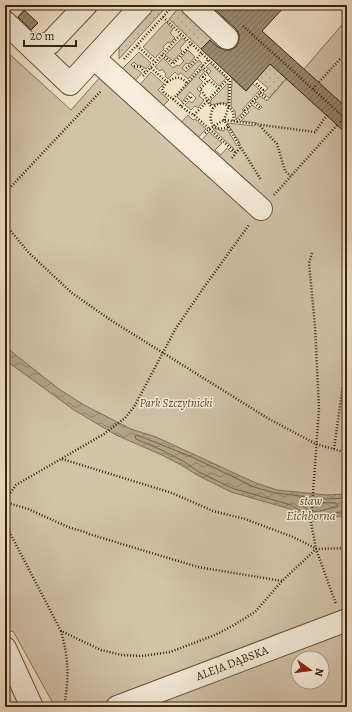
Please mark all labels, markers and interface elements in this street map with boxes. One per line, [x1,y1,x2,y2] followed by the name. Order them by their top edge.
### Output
[24,22,76,48] scale bar
[30,28,54,44] text: 20 m
[139,395,213,411] park label: Park Szczytnicki
[286,492,336,524] water label: staw Eichborna
[193,642,271,685] street label: ALEJA DĄBSKA
[290,650,330,690] north arrow
[311,667,327,678] text: N

